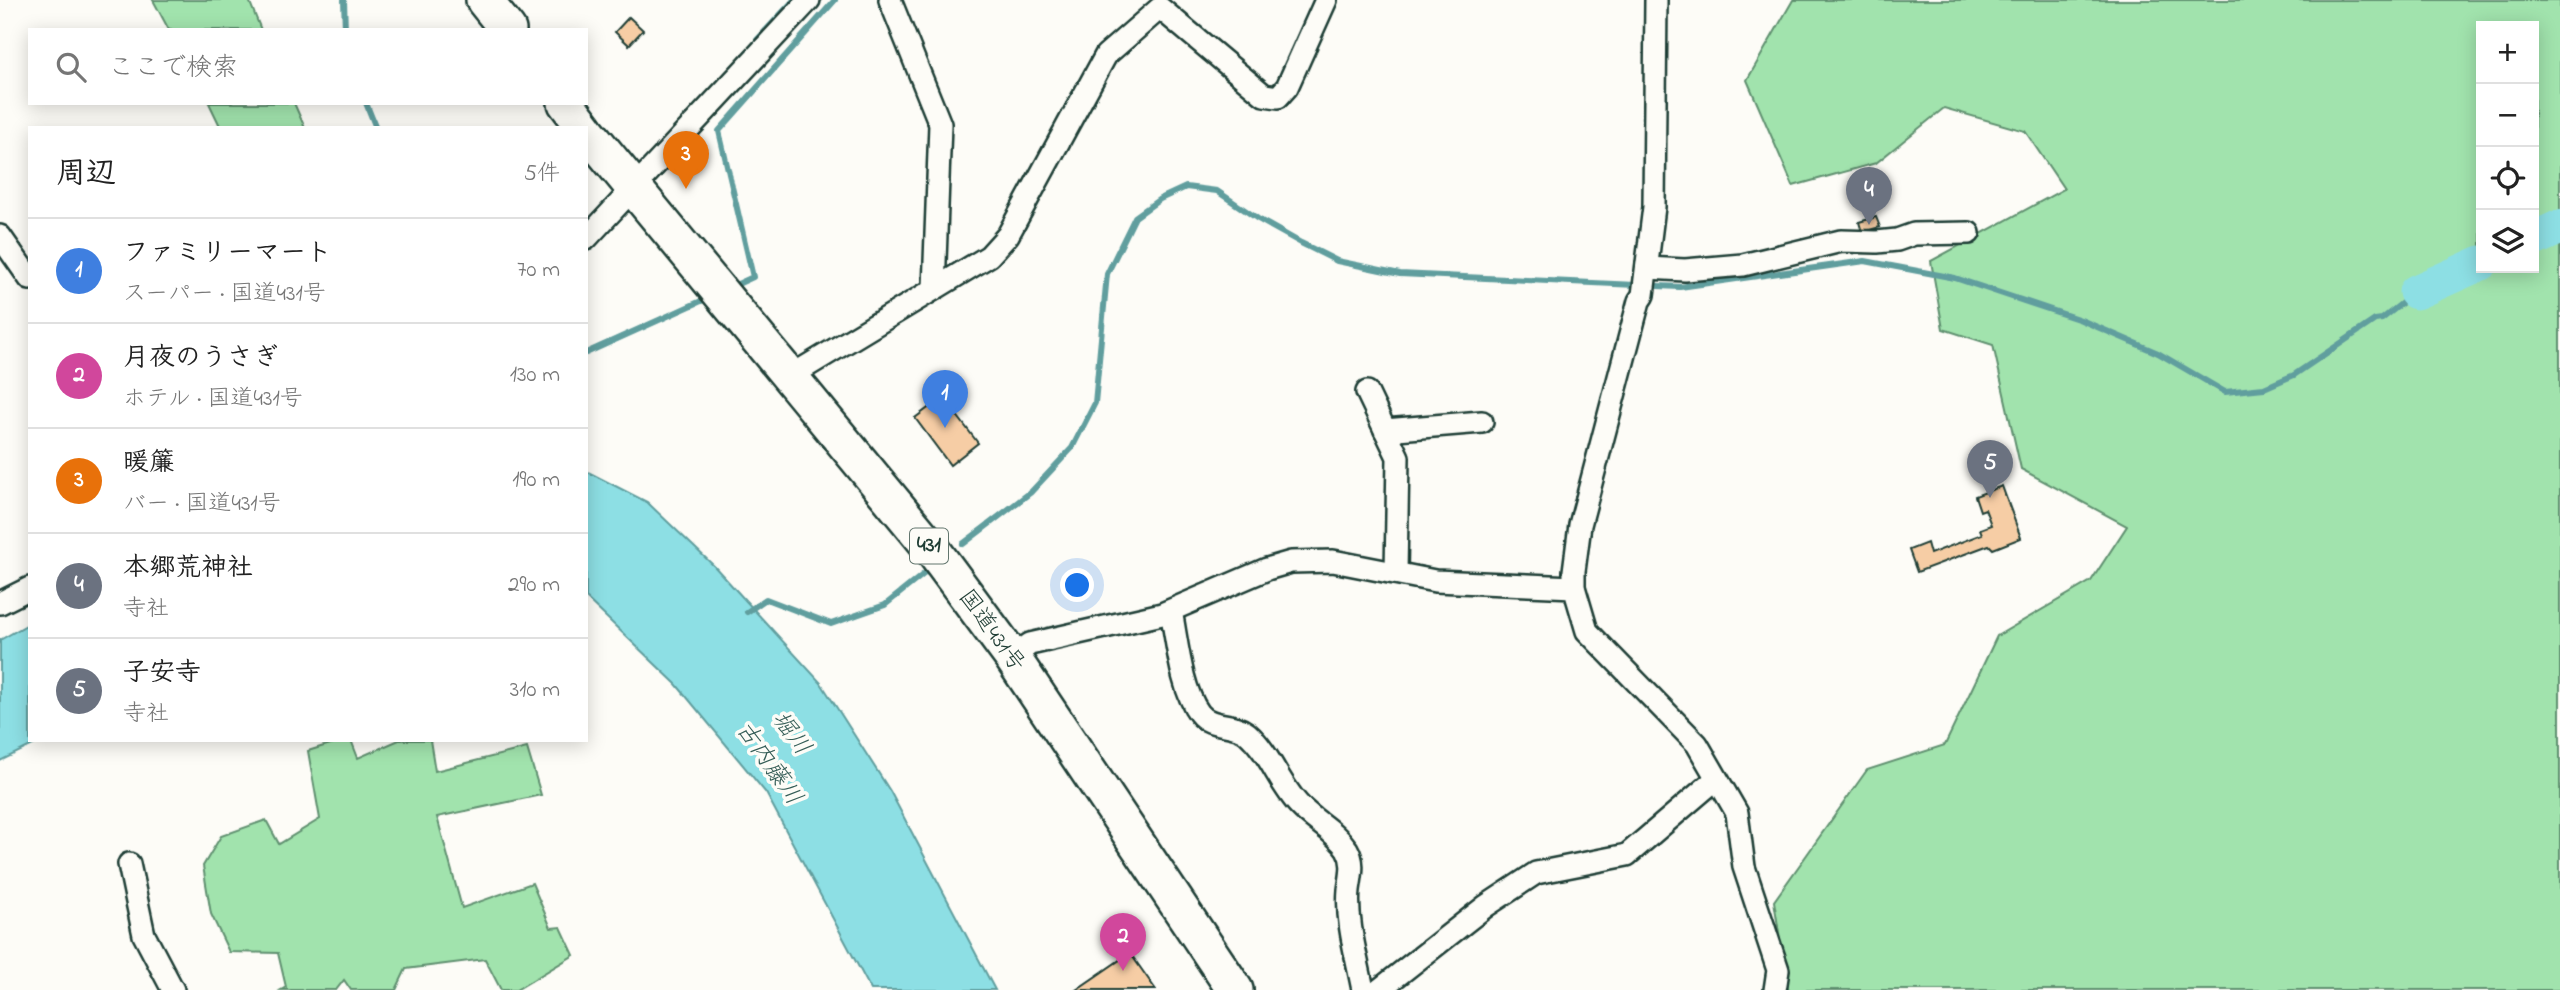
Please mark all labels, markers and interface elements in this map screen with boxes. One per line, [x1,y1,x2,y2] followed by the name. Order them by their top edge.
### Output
[2476,21,2539,273] map controls
[2476,21,2539,84] button: +
[28,28,588,105] search box
[52,48,90,86] icon: search
[108,50,238,88] text: ここで検索
[2476,84,2539,147] button: −
[663,131,709,189] pin: 3
[2476,147,2539,210] button: locate
[56,153,116,197] text: 周辺
[524,158,560,191] text: 5件
[1846,167,1892,225] pin: 4
[2476,210,2539,273] button: layers
[123,235,332,273] text: ファミリーマート
[75,254,83,287] text: 1
[517,254,560,287] text: 70 m
[123,278,326,311] text: スーパー · 国道431号
[123,340,279,378] text: 月夜のうさぎ
[73,359,85,392] text: 2
[510,359,560,392] text: 130 m
[922,370,968,428] pin: 1
[123,383,303,416] text: ホテル · 国道431号
[1967,440,2013,498] pin: 5
[123,445,175,483] text: 暖簾
[74,464,84,497] text: 3
[512,464,560,497] text: 190 m
[123,488,281,521] text: バー · 国道431号
[910,528,948,564] road number: 431
[123,550,253,588] text: 本郷荒神社
[1060,568,1094,602] your location
[74,569,84,602] text: 4
[508,569,560,602] text: 290 m
[950,583,1032,679] street label: 国道431号
[123,593,169,626] text: 寺社
[123,655,201,693] text: 子安寺
[72,674,86,707] text: 5
[510,674,560,707] text: 310 m
[123,698,169,731] text: 寺社
[762,704,818,764] water label: 堀川
[726,715,810,813] water label: 古内藤川
[1100,913,1146,971] pin: 2

